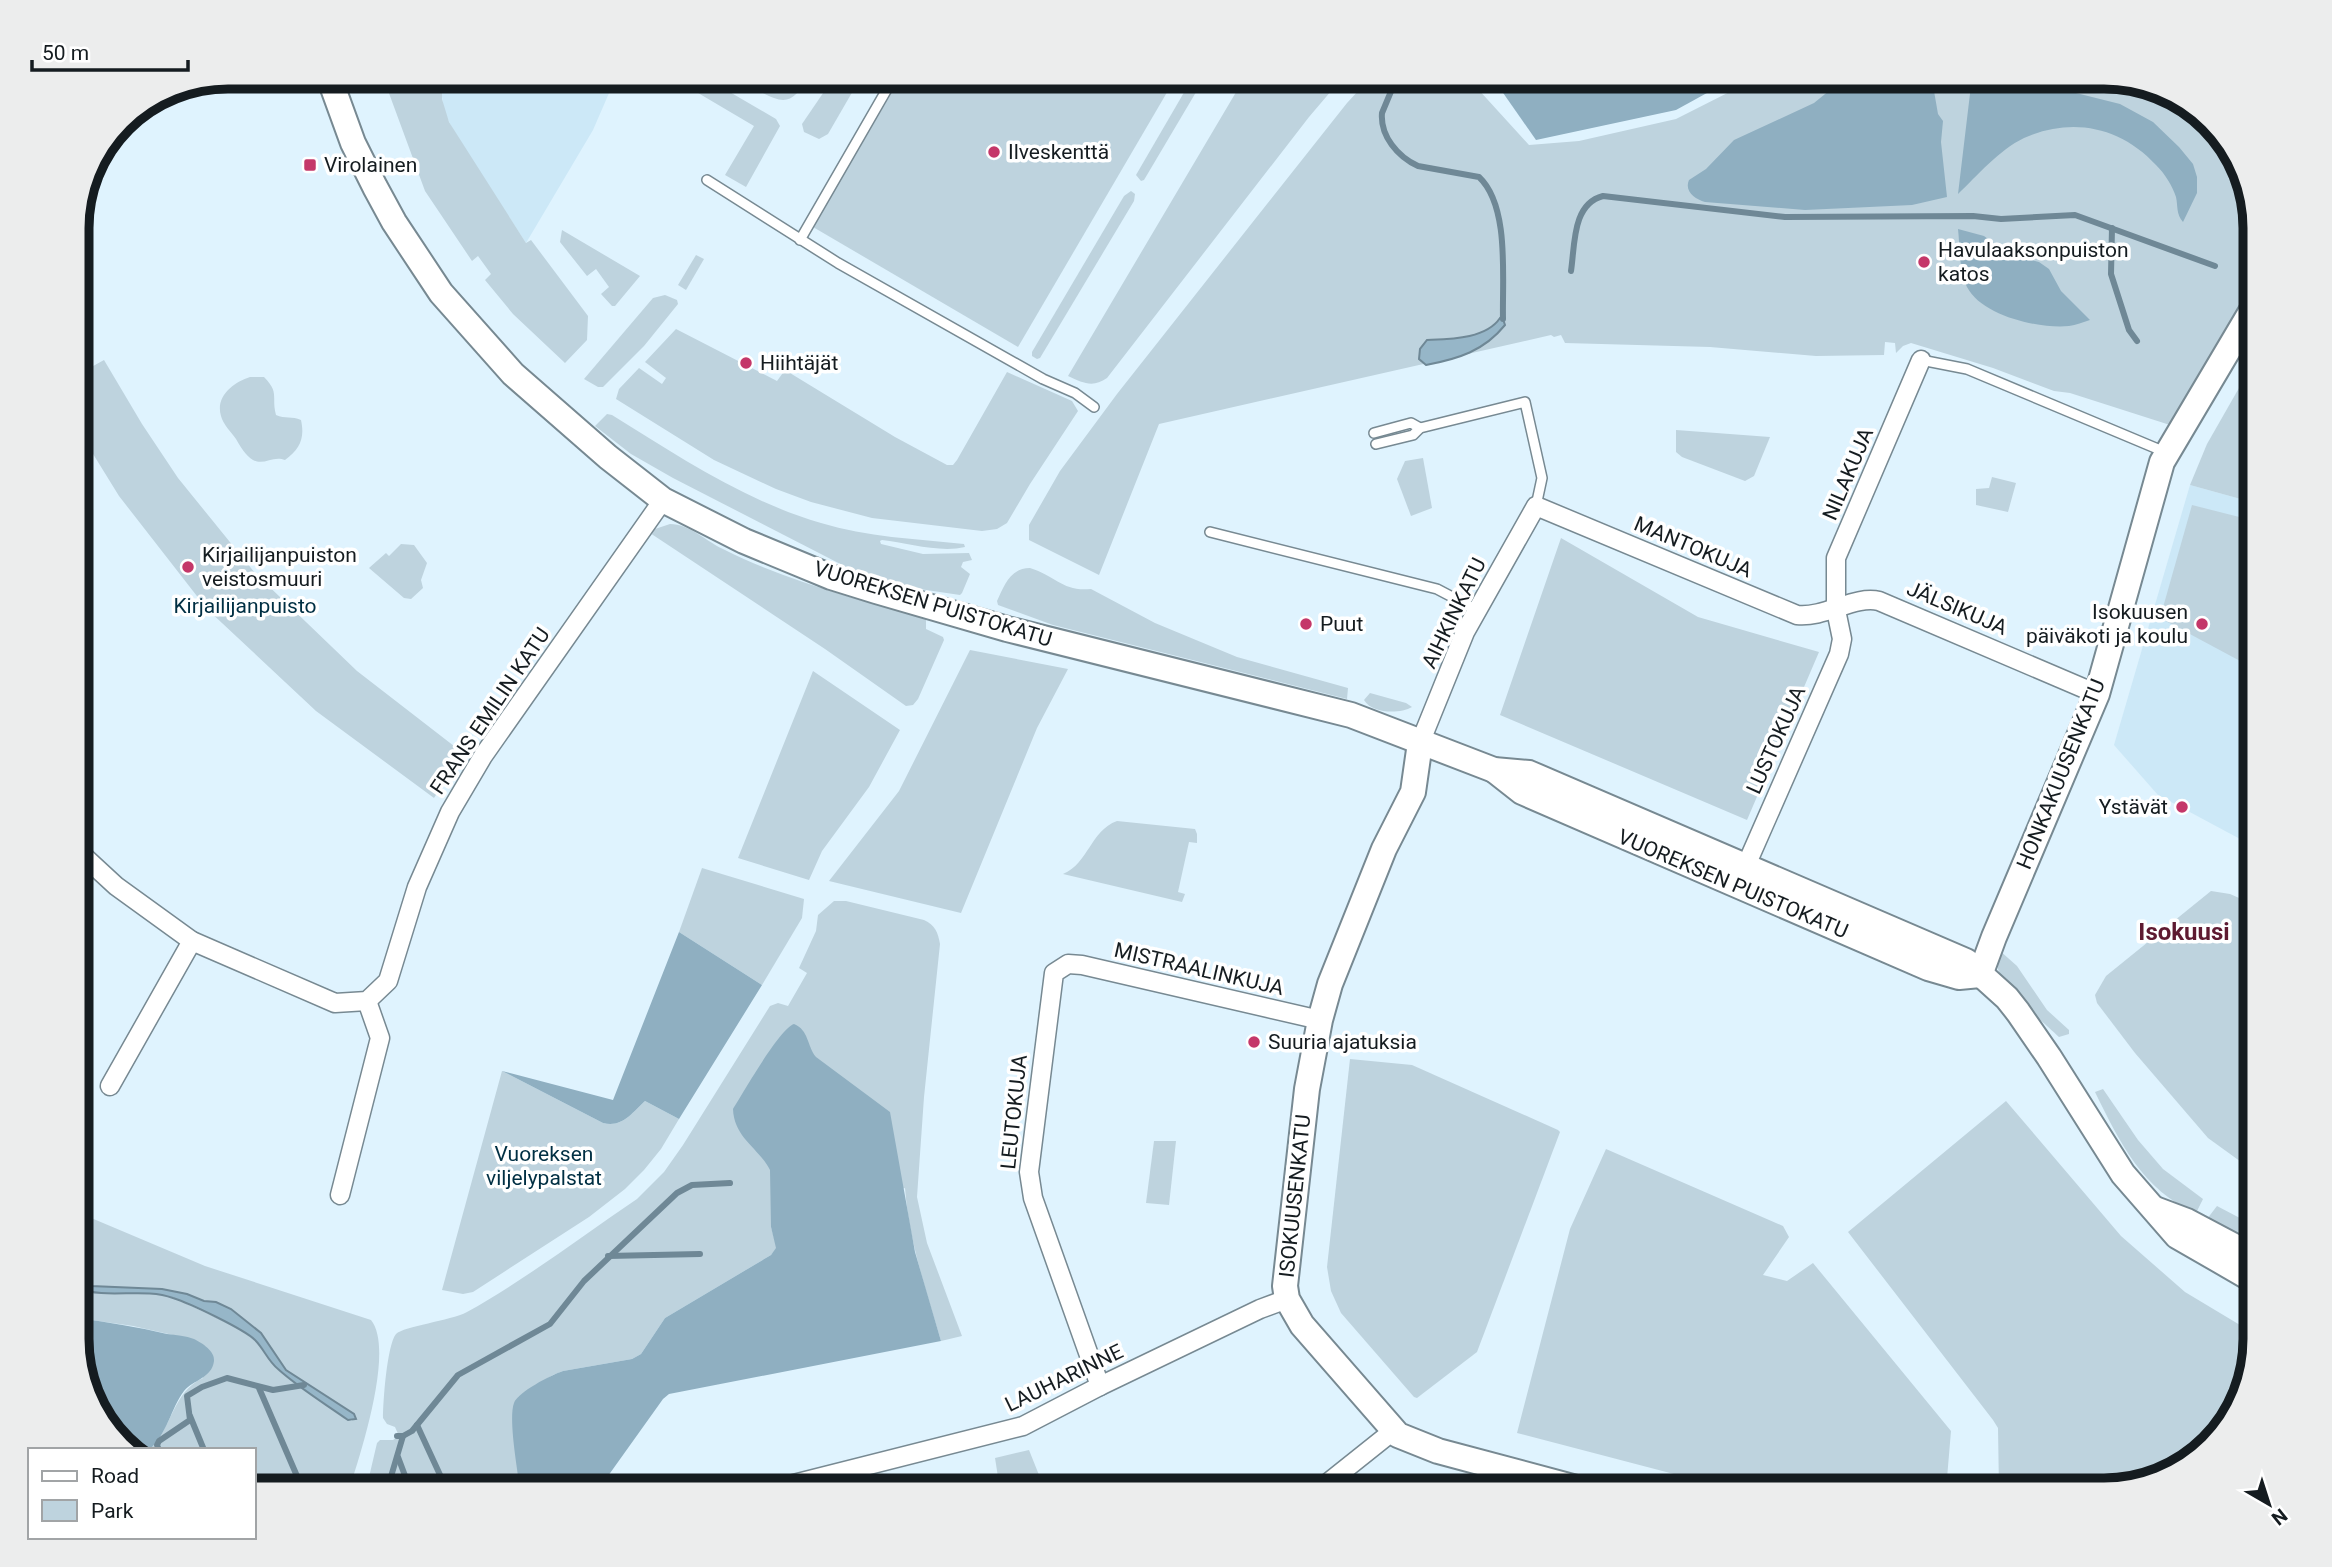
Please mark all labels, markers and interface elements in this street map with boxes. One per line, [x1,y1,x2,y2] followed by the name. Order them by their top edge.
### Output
[32,28,187,72] scale bar
[42,41,89,65] text: 50 m
[1008,140,1109,164] place label: Ilveskenttä
[986,144,1002,160] marker: Ilveskenttä
[324,153,417,177] place label: Virolainen
[302,157,318,173] marker: Virolainen
[1938,238,2129,286] place label: Havulaaksonpuiston katos
[1916,254,1932,270] marker: Havulaaksonpuiston katos
[760,351,839,375] place label: Hiihtäjät
[738,355,754,371] marker: Hiihtäjät
[1818,424,1878,524] street label: NILAKUJA
[1631,511,1756,583] street label: MANTOKUJA
[202,543,357,591] place label: Kirjailijanpuiston veistosmuuri
[1417,554,1491,672] street label: AIHKINKATU
[811,556,1055,652] street label: VUOREKSEN PUISTOKATU
[180,559,196,575] marker: Kirjailijanpuiston veistosmuuri
[1903,576,2011,640] street label: JÄLSIKUJA
[173,594,317,618] park label: Kirjailijanpuisto
[2026,600,2188,648] place label: Isokuusen päiväkoti ja koulu
[1320,612,1363,636] place label: Puut
[1298,616,1314,632] marker: Puut
[2194,616,2210,632] marker: Isokuusen päiväkoti ja koulu
[425,623,555,799] street label: FRANS EMILIN KATU
[2012,675,2110,873] street label: HONKAKUUSENKATU
[1742,682,1811,798] street label: LUSTOKUJA
[2099,795,2168,819] place label: Ystävät
[2174,799,2190,815] marker: Ystävät
[1614,825,1852,943] street label: VUOREKSEN PUISTOKATU
[2138,918,2230,946] district label: Isokuusi
[1112,938,1286,1000] street label: MISTRAALINKUJA
[1268,1030,1417,1054] place label: Suuria ajatuksia
[1246,1034,1262,1050] marker: Suuria ajatuksia
[996,1053,1032,1171] street label: LEUTOKUJA
[1274,1113,1316,1279] street label: ISOKUUSENKATU
[486,1142,602,1190] park label: Vuoreksen viljelypalstat
[1001,1339,1127,1417] street label: LAUHARINNE
[28,1448,256,1539] legend
[91,1464,139,1488] text: Road
[2234,1469,2304,1539] north arrow
[91,1499,134,1523] text: Park
[2267,1504,2292,1530] text: N

